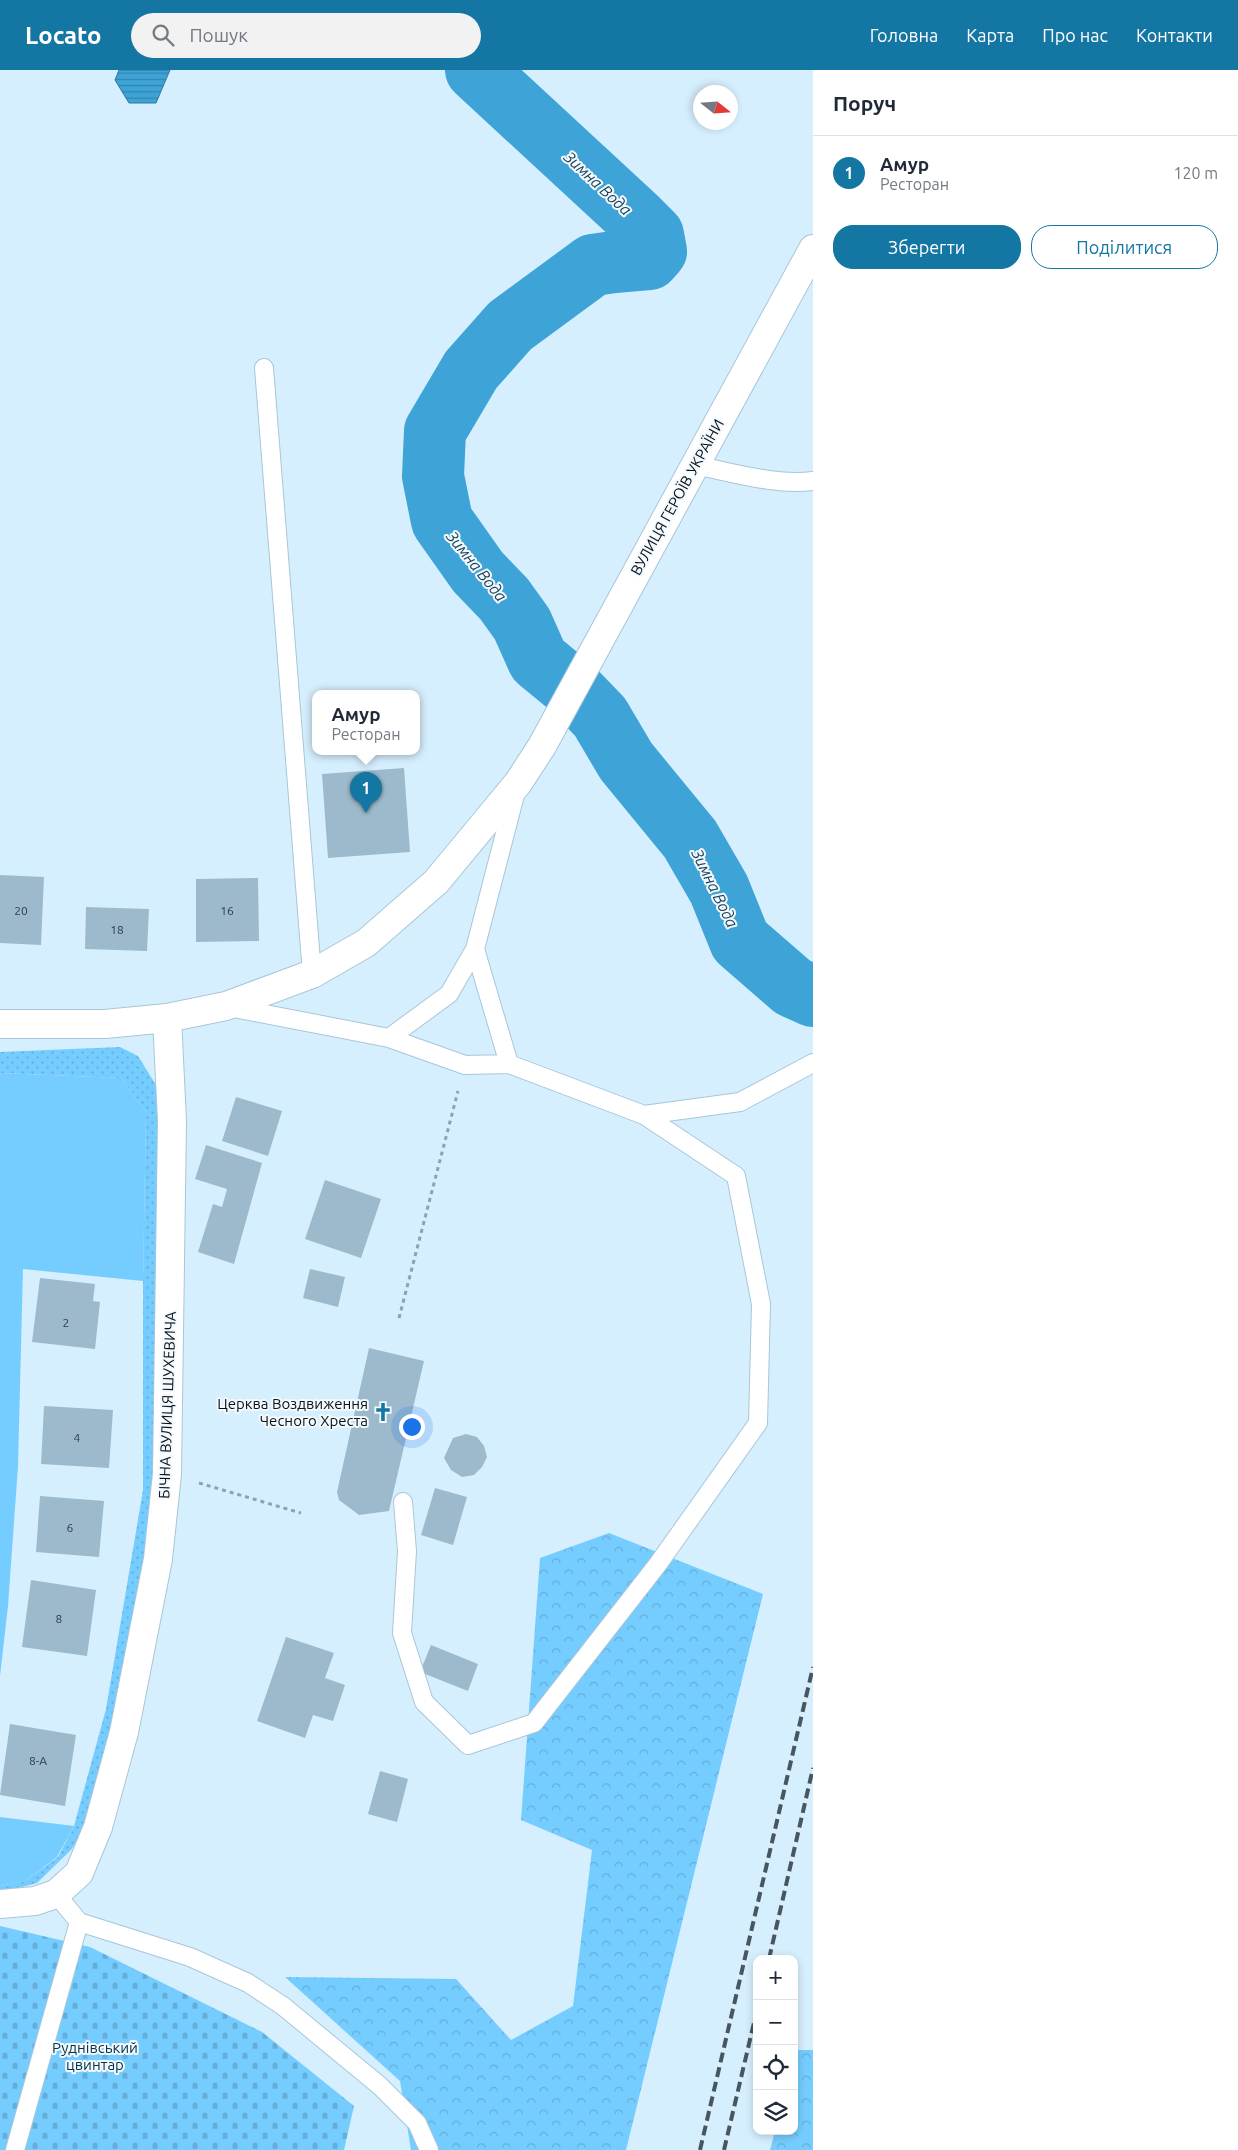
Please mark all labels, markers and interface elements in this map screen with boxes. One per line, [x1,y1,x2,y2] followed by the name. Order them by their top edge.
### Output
[131,13,481,58] search box
[149,21,177,49] icon: search
[25,22,101,49] text: Locato
[189,24,248,46] text: Пошук
[870,25,938,45] text: Головна
[966,25,1014,45] text: Карта
[1042,25,1108,45] text: Про нас
[1136,25,1213,45] text: Контакти
[693,85,738,130] north arrow
[833,91,896,115] text: Поруч
[560,147,635,219] water label: Зимна Вода
[880,153,929,175] text: Амур
[844,164,854,182] text: 1
[1173,164,1218,182] text: 120 m
[880,175,949,193] text: Ресторан
[833,225,1021,269] button: Зберегти
[1031,225,1218,269] button: Поділитися
[627,416,727,578] street label: ВУЛИЦЯ ГЕРОЇВ УКРАЇНИ
[443,527,511,605] water label: Зимна Вода
[312,690,420,755] popup
[331,703,381,725] text: Амур
[331,725,401,743] text: Ресторан
[350,772,382,813] pin: 1
[688,845,742,930] water label: Зимна Вода
[14,904,28,917] house number: 20
[220,904,234,917] house number: 16
[110,923,124,936] house number: 18
[155,1311,179,1499] street label: БІЧНА ВУЛИЦЯ ШУХЕВИЧА
[63,1316,69,1329] house number: 2
[217,1395,368,1429] place label: Церква Воздвиження Чесного Хреста
[372,1401,394,1423] church icon: Церква Воздвиження Чесного Хреста
[399,1414,425,1440] your location
[74,1431,81,1444] house number: 4
[67,1521,74,1534] house number: 6
[56,1612,63,1625] house number: 8
[29,1754,47,1767] house number: 8-А
[753,1955,798,2135] map controls
[753,1955,798,2000] button: +
[753,2000,798,2045] button: −
[52,2039,138,2073] park label: Руднівський цвинтар
[753,2045,798,2090] button: locate
[753,2090,798,2135] button: layers

